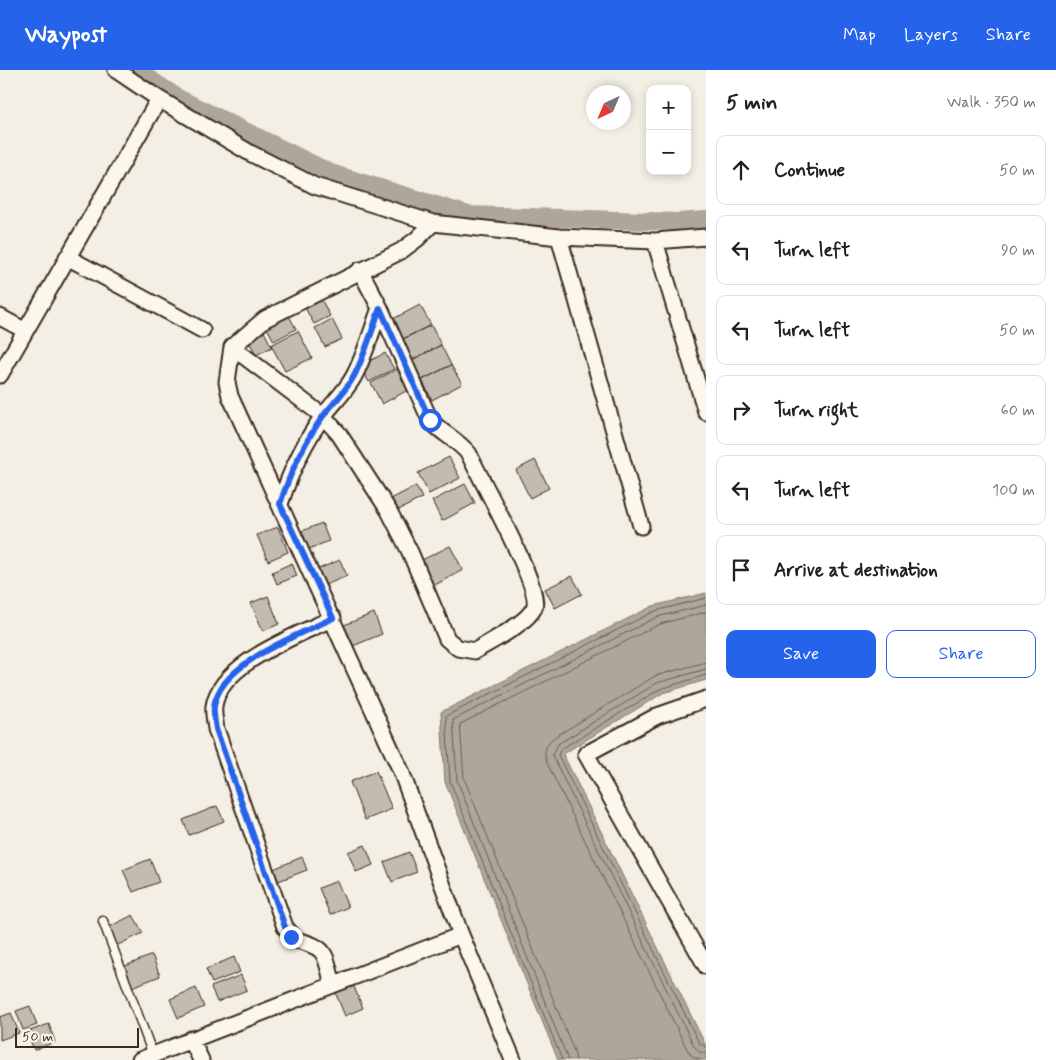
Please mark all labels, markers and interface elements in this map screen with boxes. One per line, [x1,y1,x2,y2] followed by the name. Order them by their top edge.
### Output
[25,20,107,51] text: Waypost
[843,23,876,47] text: Map
[904,23,958,47] text: Layers
[986,23,1031,47] text: Share
[586,85,631,130] north arrow
[646,85,691,175] map controls
[646,85,691,130] button: +
[726,89,778,117] text: 5 min
[947,92,1036,113] text: Walk · 350 m
[646,130,691,175] button: −
[727,156,755,184] icon: ahead
[774,158,845,183] text: Continue
[999,160,1035,181] text: 50 m
[727,236,755,264] icon: left
[774,238,850,263] text: Turn left
[1001,240,1035,261] text: 90 m
[727,316,755,344] icon: left
[774,318,850,343] text: Turn left
[999,320,1035,341] text: 50 m
[727,396,755,424] icon: right
[774,398,858,423] text: Turn right
[1001,400,1035,421] text: 60 m
[419,409,442,432] route start
[727,476,755,504] icon: left
[774,478,850,503] text: Turn left
[992,480,1035,501] text: 100 m
[727,556,755,584] icon: arrive
[774,558,938,583] text: Arrive at destination
[726,630,876,678] button: Save
[886,630,1036,678] button: Share
[280,926,303,949] route end
[15,1025,139,1048] scale bar
[22,1028,53,1046] text: 50 m

